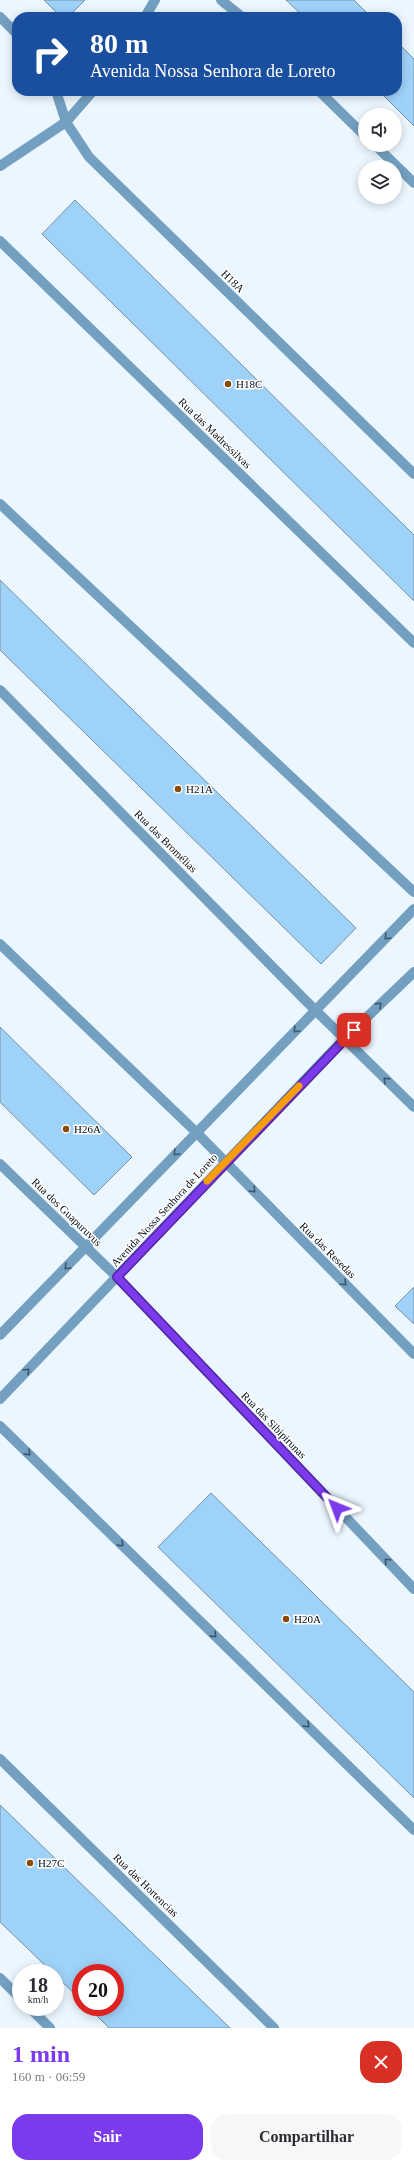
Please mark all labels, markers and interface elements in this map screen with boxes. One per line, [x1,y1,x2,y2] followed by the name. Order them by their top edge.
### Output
[24,28,76,80] icon: right
[90,28,148,59] text: 80 m
[90,61,336,81] text: Avenida Nossa Senhora de Loreto
[358,108,402,204] map controls
[358,108,402,152] button: sound
[358,160,402,204] button: layers
[219,267,247,295] street label: H18A
[236,378,262,390] place label: H18C
[223,379,233,389] marker: H18C
[176,395,254,471] street label: Rua das Madressilvas
[186,783,213,795] place label: H21A
[173,784,183,794] marker: H21A
[132,807,200,875] street label: Rua das Bromélias
[384,932,392,940] one-way arrow
[374,1002,382,1010] one-way arrow
[337,1013,371,1047] pin
[343,1019,365,1041] icon: arrive
[293,1025,301,1033] one-way arrow
[383,1077,391,1085] one-way arrow
[74,1123,101,1135] place label: H26A
[61,1124,71,1134] marker: H26A
[173,1148,181,1156] one-way arrow
[108,1151,220,1269] street label: Avenida Nossa Senhora de Loreto
[30,1176,104,1248] street label: Rua dos Guapuruvus
[248,1185,256,1193] one-way arrow
[298,1220,358,1280] street label: Rua das Resedas
[64,1262,72,1270] one-way arrow
[339,1278,347,1286] one-way arrow
[22,1368,30,1376] one-way arrow
[239,1389,309,1461] street label: Rua das Sibipirunas
[23,1448,31,1456] one-way arrow
[316,1487,358,1529] position arrow
[116,1539,124,1547] one-way arrow
[384,1558,392,1566] one-way arrow
[294,1613,321,1625] place label: H20A
[281,1614,291,1624] marker: H20A
[209,1630,217,1638] one-way arrow
[302,1721,310,1728] one-way arrow
[111,1851,181,1919] street label: Rua das Hortencias
[38,1857,64,1869] place label: H27C
[25,1858,35,1868] marker: H27C
[72,1964,124,2016] speed limit sign: 20
[28,1974,48,1996] text: 18
[28,1994,48,2005] text: km/h
[12,2041,70,2067] text: 1 min
[360,2041,402,2083] button: close
[12,2069,85,2084] text: 160 m · 06:59
[12,2114,203,2160] button: Sair
[211,2114,402,2160] button: Compartilhar

